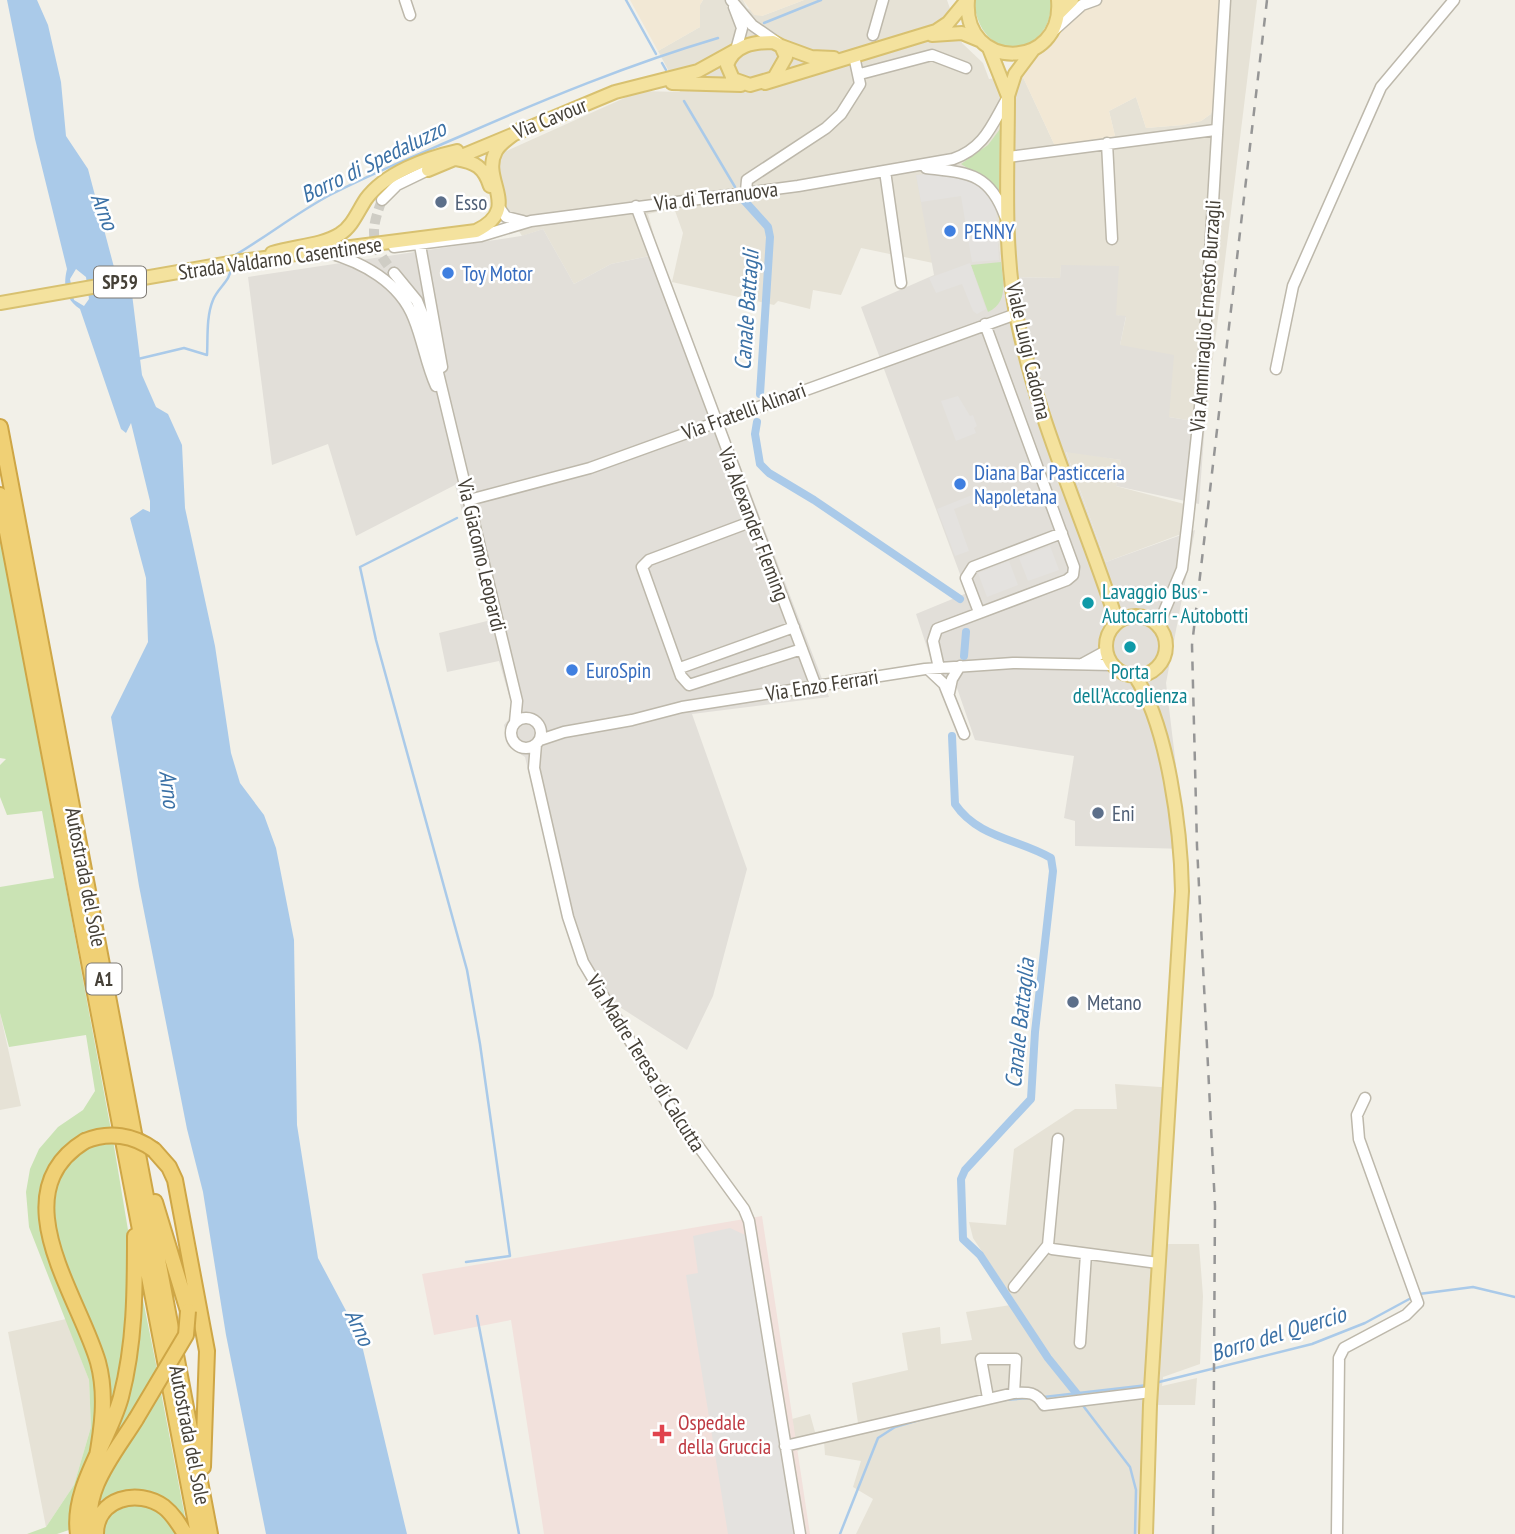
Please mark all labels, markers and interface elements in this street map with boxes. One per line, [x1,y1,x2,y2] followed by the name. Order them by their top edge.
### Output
[508,91,591,145] street label: Via Cavour
[296,112,452,209] water label: Borro di Spedaluzzo
[652,175,779,217] street label: Via di Terranuova
[85,188,126,235] water label: Arno
[455,189,487,216] place label: Esso
[433,194,449,210] marker: Esso
[1183,199,1227,434] street label: Via Ammiraglio Ernesto Burzagli
[964,218,1015,245] place label: PENNY
[942,223,958,239] marker: PENNY
[177,230,383,286] street label: Strada Valdarno Casentinese
[727,246,765,371] water label: Canale Battagli
[462,260,533,287] place label: Toy Motor
[440,265,456,281] marker: Toy Motor
[94,266,146,298] road number: SP59
[1000,279,1058,422] street label: Viale Luigi Cadorna
[677,376,810,446] street label: Via Fratelli Alinari
[712,442,796,605] street label: Via Alexander Fleming
[974,459,1125,510] place label: Diana Bar Pasticceria Napoletana
[451,475,513,634] street label: Via Giacomo Leopardi
[952,476,968,492] marker: Diana Bar Pasticceria Napoletana
[1102,578,1249,629] place label: Lavaggio Bus - Autocarri - Autobotti
[1080,595,1096,611] marker: Lavaggio Bus - Autocarri - Autobotti
[1122,639,1138,655] marker: Porta dell'Accoglienza
[586,657,651,684] place label: EuroSpin
[1073,658,1187,709] place label: Porta dell'Accoglienza
[564,662,580,678] marker: EuroSpin
[763,663,880,707] street label: Via Enzo Ferrari
[153,769,187,811] water label: Arno
[1112,800,1135,827] place label: Eni
[59,805,113,949] street label: Autostrada del Sole
[1090,805,1106,821] marker: Eni
[998,955,1040,1089] water label: Canale Battaglia
[86,964,122,995] road number: A1
[580,969,711,1157] street label: Via Madre Teresa di Calcutta
[1087,989,1142,1016] place label: Metano
[1065,994,1081,1010] marker: Metano
[1207,1298,1351,1367] water label: Borro del Quercio
[339,1304,382,1352] water label: Arno
[163,1363,217,1507] street label: Autostrada del Sole
[678,1409,771,1460] place label: Ospedale della Gruccia
[652,1424,672,1444] marker: Ospedale della Gruccia

